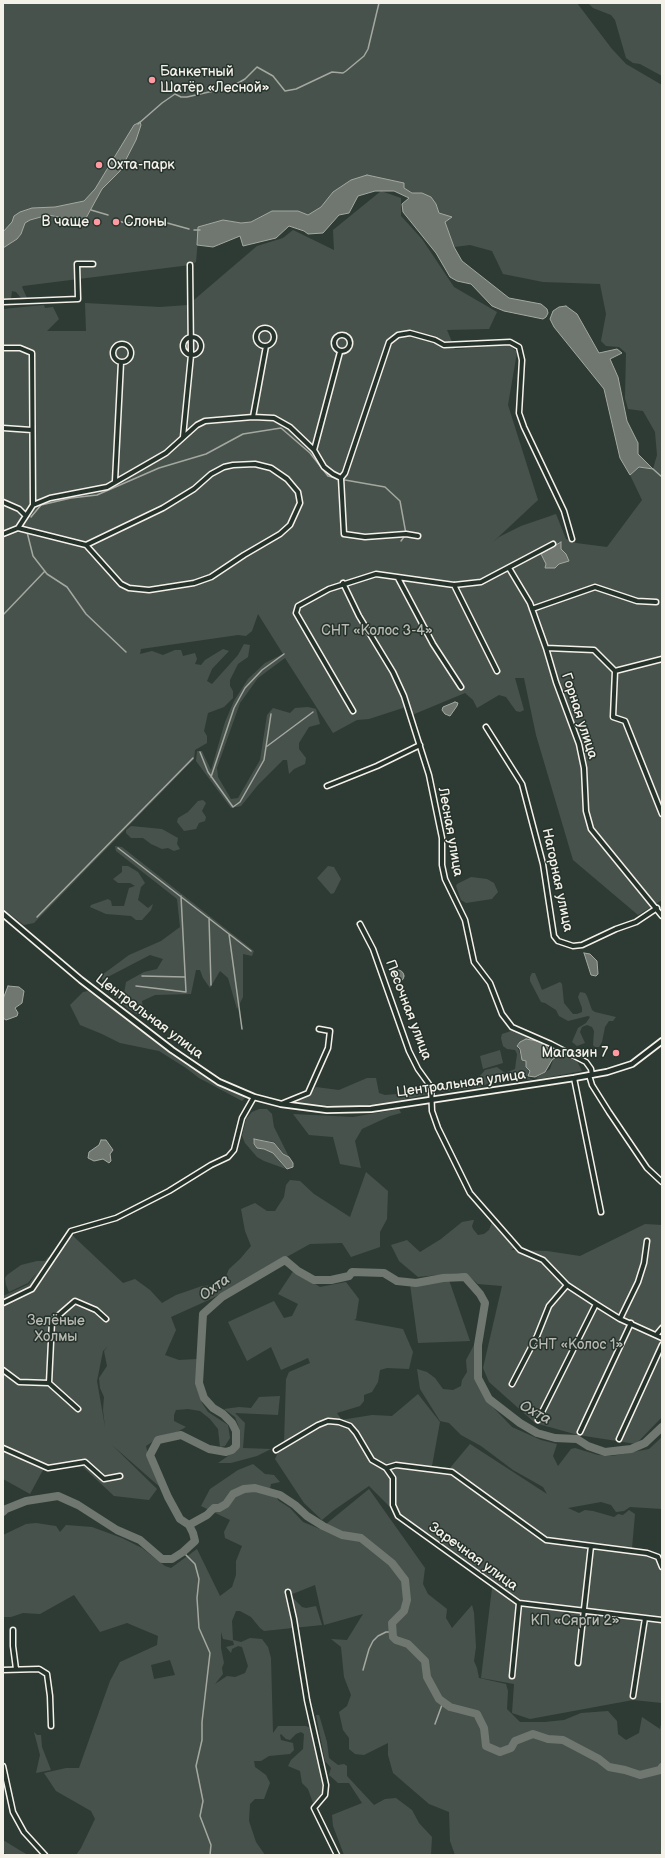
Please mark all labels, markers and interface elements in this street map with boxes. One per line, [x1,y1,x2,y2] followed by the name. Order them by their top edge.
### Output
[160,64,269,96] place label: Банкетный Шатёр «Лесной»
[147,75,157,85] marker: Банкетный Шатёр «Лесной»
[107,157,175,173] place label: Охта-парк
[94,160,104,170] marker: Охта-парк
[42,214,89,230] place label: В чаще
[124,214,167,230] place label: Слоны
[92,217,102,227] marker: В чаще
[111,217,121,227] marker: Слоны
[321,623,433,639] park label: СНТ «Колос 3-4»
[557,671,601,761] street label: Горная улица
[434,786,466,878] street label: Лесная улица
[538,827,576,933] street label: Нагорная улица
[381,957,435,1063] street label: Песочная улица
[92,971,206,1063] street label: Центральная улица
[542,1045,608,1061] place label: Магазин 7
[611,1048,621,1058] marker: Магазин 7
[395,1067,527,1101] street label: Центральная улица
[196,1271,234,1305] water label: Охта
[27,1313,85,1346] park label: Зелёные Холмы
[529,1337,623,1353] park label: СНТ «Колос 1»
[516,1397,554,1429] water label: Охта
[425,1519,521,1595] street label: Заречная улица
[531,1613,619,1629] park label: КП «Сярги 2»

